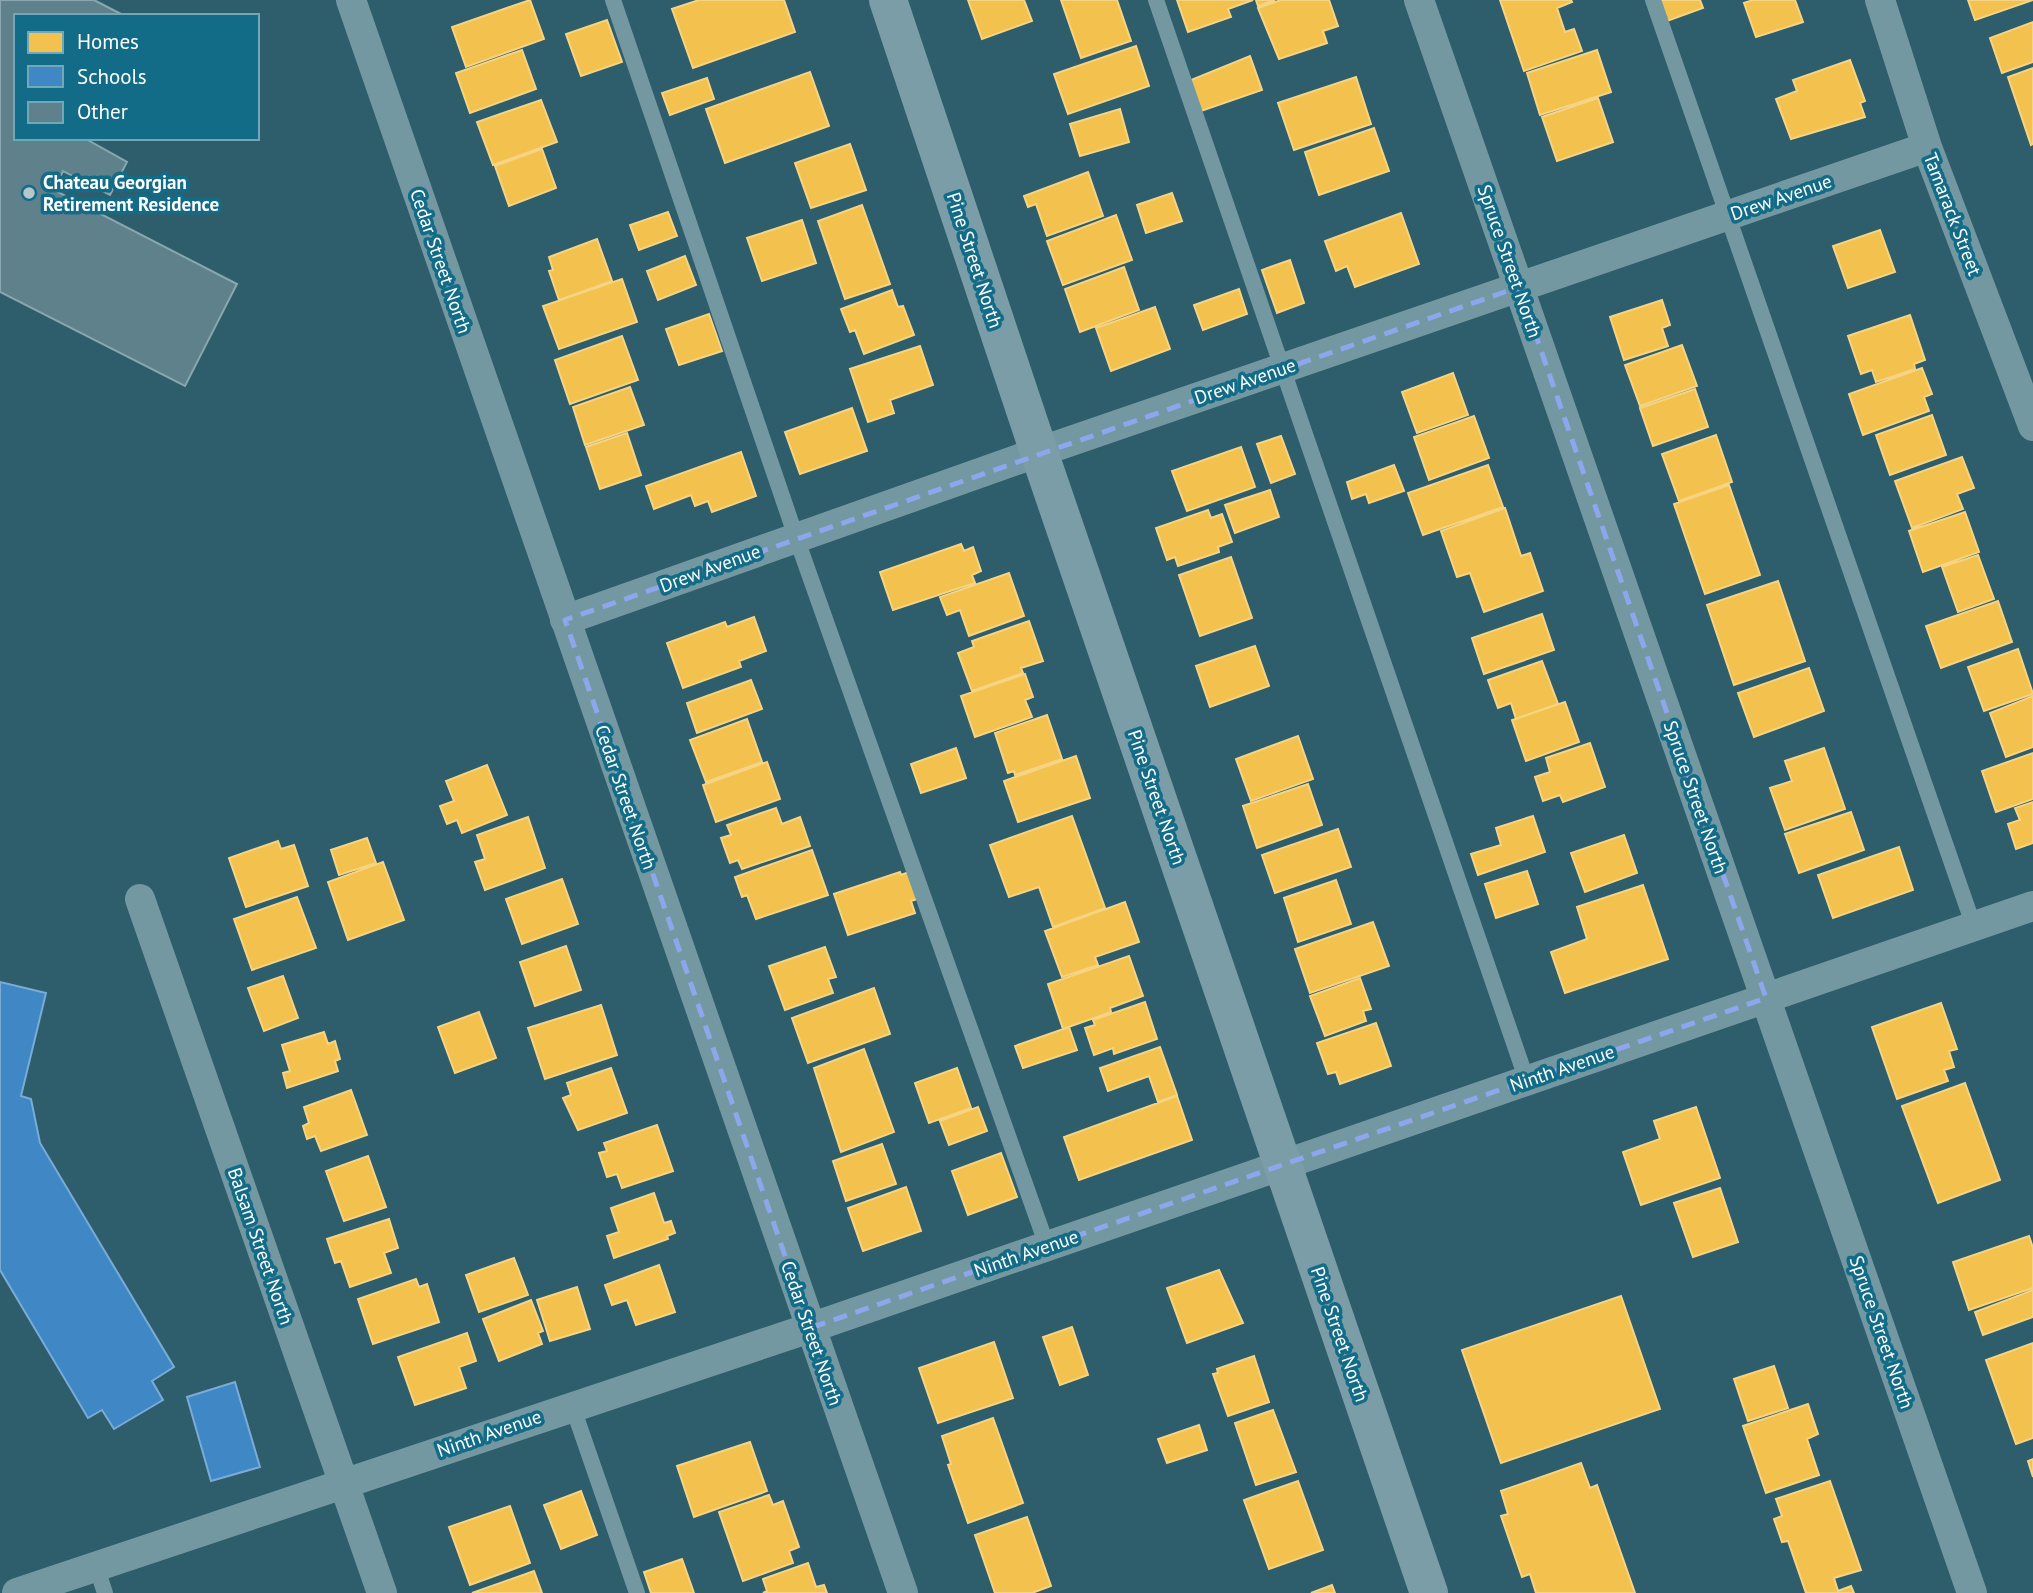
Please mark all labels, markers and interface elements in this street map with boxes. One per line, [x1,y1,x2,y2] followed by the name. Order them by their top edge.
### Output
[14,14,259,140] legend
[77,28,139,55] text: Homes
[77,63,147,90] text: Schools
[77,98,128,125] text: Other
[1919,149,1988,279] street label: Tamarack Street
[1727,168,1835,226] street label: Drew Avenue
[43,170,219,216] place label: Chateau Georgian Retirement Residence
[1473,181,1547,341] street label: Spruce Street North
[21,185,37,201] marker: Chateau Georgian Retirement Residence
[405,185,477,337] street label: Cedar Street North
[942,189,1008,331] street label: Pine Street North
[1191,352,1299,410] street label: Drew Avenue
[656,539,764,597] street label: Drew Avenue
[1659,717,1733,877] street label: Spruce Street North
[590,721,662,873] street label: Cedar Street North
[1123,726,1191,868] street label: Pine Street North
[1507,1039,1617,1097] street label: Ninth Avenue
[223,1164,299,1328] street label: Balsam Street North
[971,1224,1081,1282] street label: Ninth Avenue
[1845,1252,1919,1412] street label: Spruce Street North
[776,1257,848,1409] street label: Cedar Street North
[1306,1263,1374,1405] street label: Pine Street North
[434,1404,544,1462] street label: Ninth Avenue

